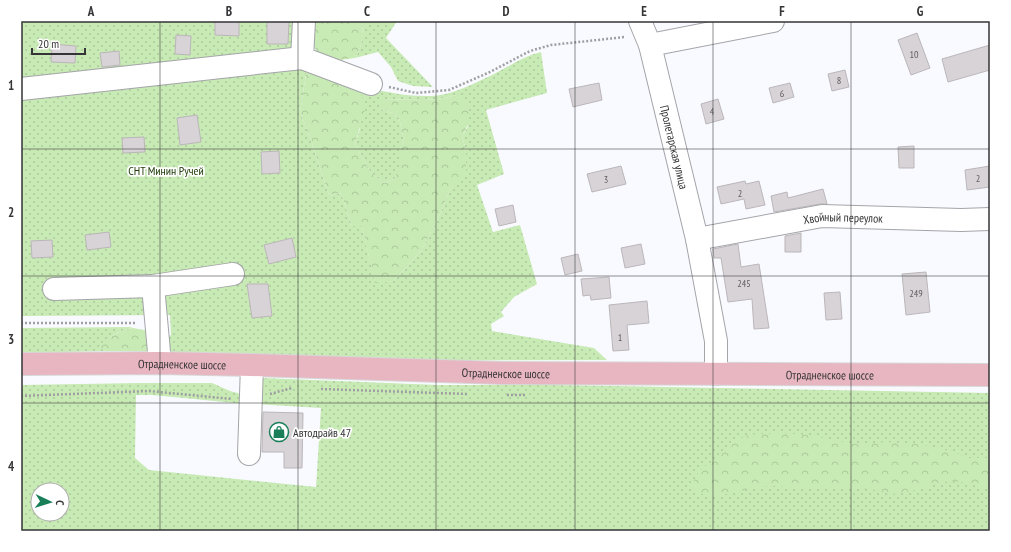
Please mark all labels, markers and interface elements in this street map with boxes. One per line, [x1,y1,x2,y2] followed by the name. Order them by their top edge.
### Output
[87,3,95,20] text: A
[226,3,232,20] text: B
[364,3,370,20] text: C
[503,3,510,20] text: D
[641,3,647,20] text: E
[779,3,785,20] text: F
[917,3,924,20] text: G
[32,30,85,56] scale bar
[38,36,59,51] text: 20 m
[910,48,919,61] house number: 10
[837,74,841,87] house number: 8
[8,77,14,94] text: 1
[780,87,785,100] house number: 6
[657,103,692,191] street label: Пролетарская улица
[710,105,715,118] house number: 4
[128,163,204,178] park label: СНТ Минин Ручей
[976,172,980,185] house number: 2
[604,173,608,186] house number: 3
[738,187,742,200] house number: 2
[8,204,14,221] text: 2
[802,208,883,227] street label: Хвойный переулок
[737,277,751,290] house number: 245
[909,287,923,300] house number: 249
[8,331,14,348] text: 3
[618,331,622,344] house number: 1
[138,355,226,372] street label: Отрадненское шоссе
[462,364,550,381] street label: Отрадненское шоссе
[786,367,874,382] street label: Отрадненское шоссе
[268,421,290,443] shop icon: Автодрайв 47
[293,425,351,440] place label: Автодрайв 47
[8,458,15,475] text: 4
[30,482,70,522] north arrow
[53,500,67,506] text: С

